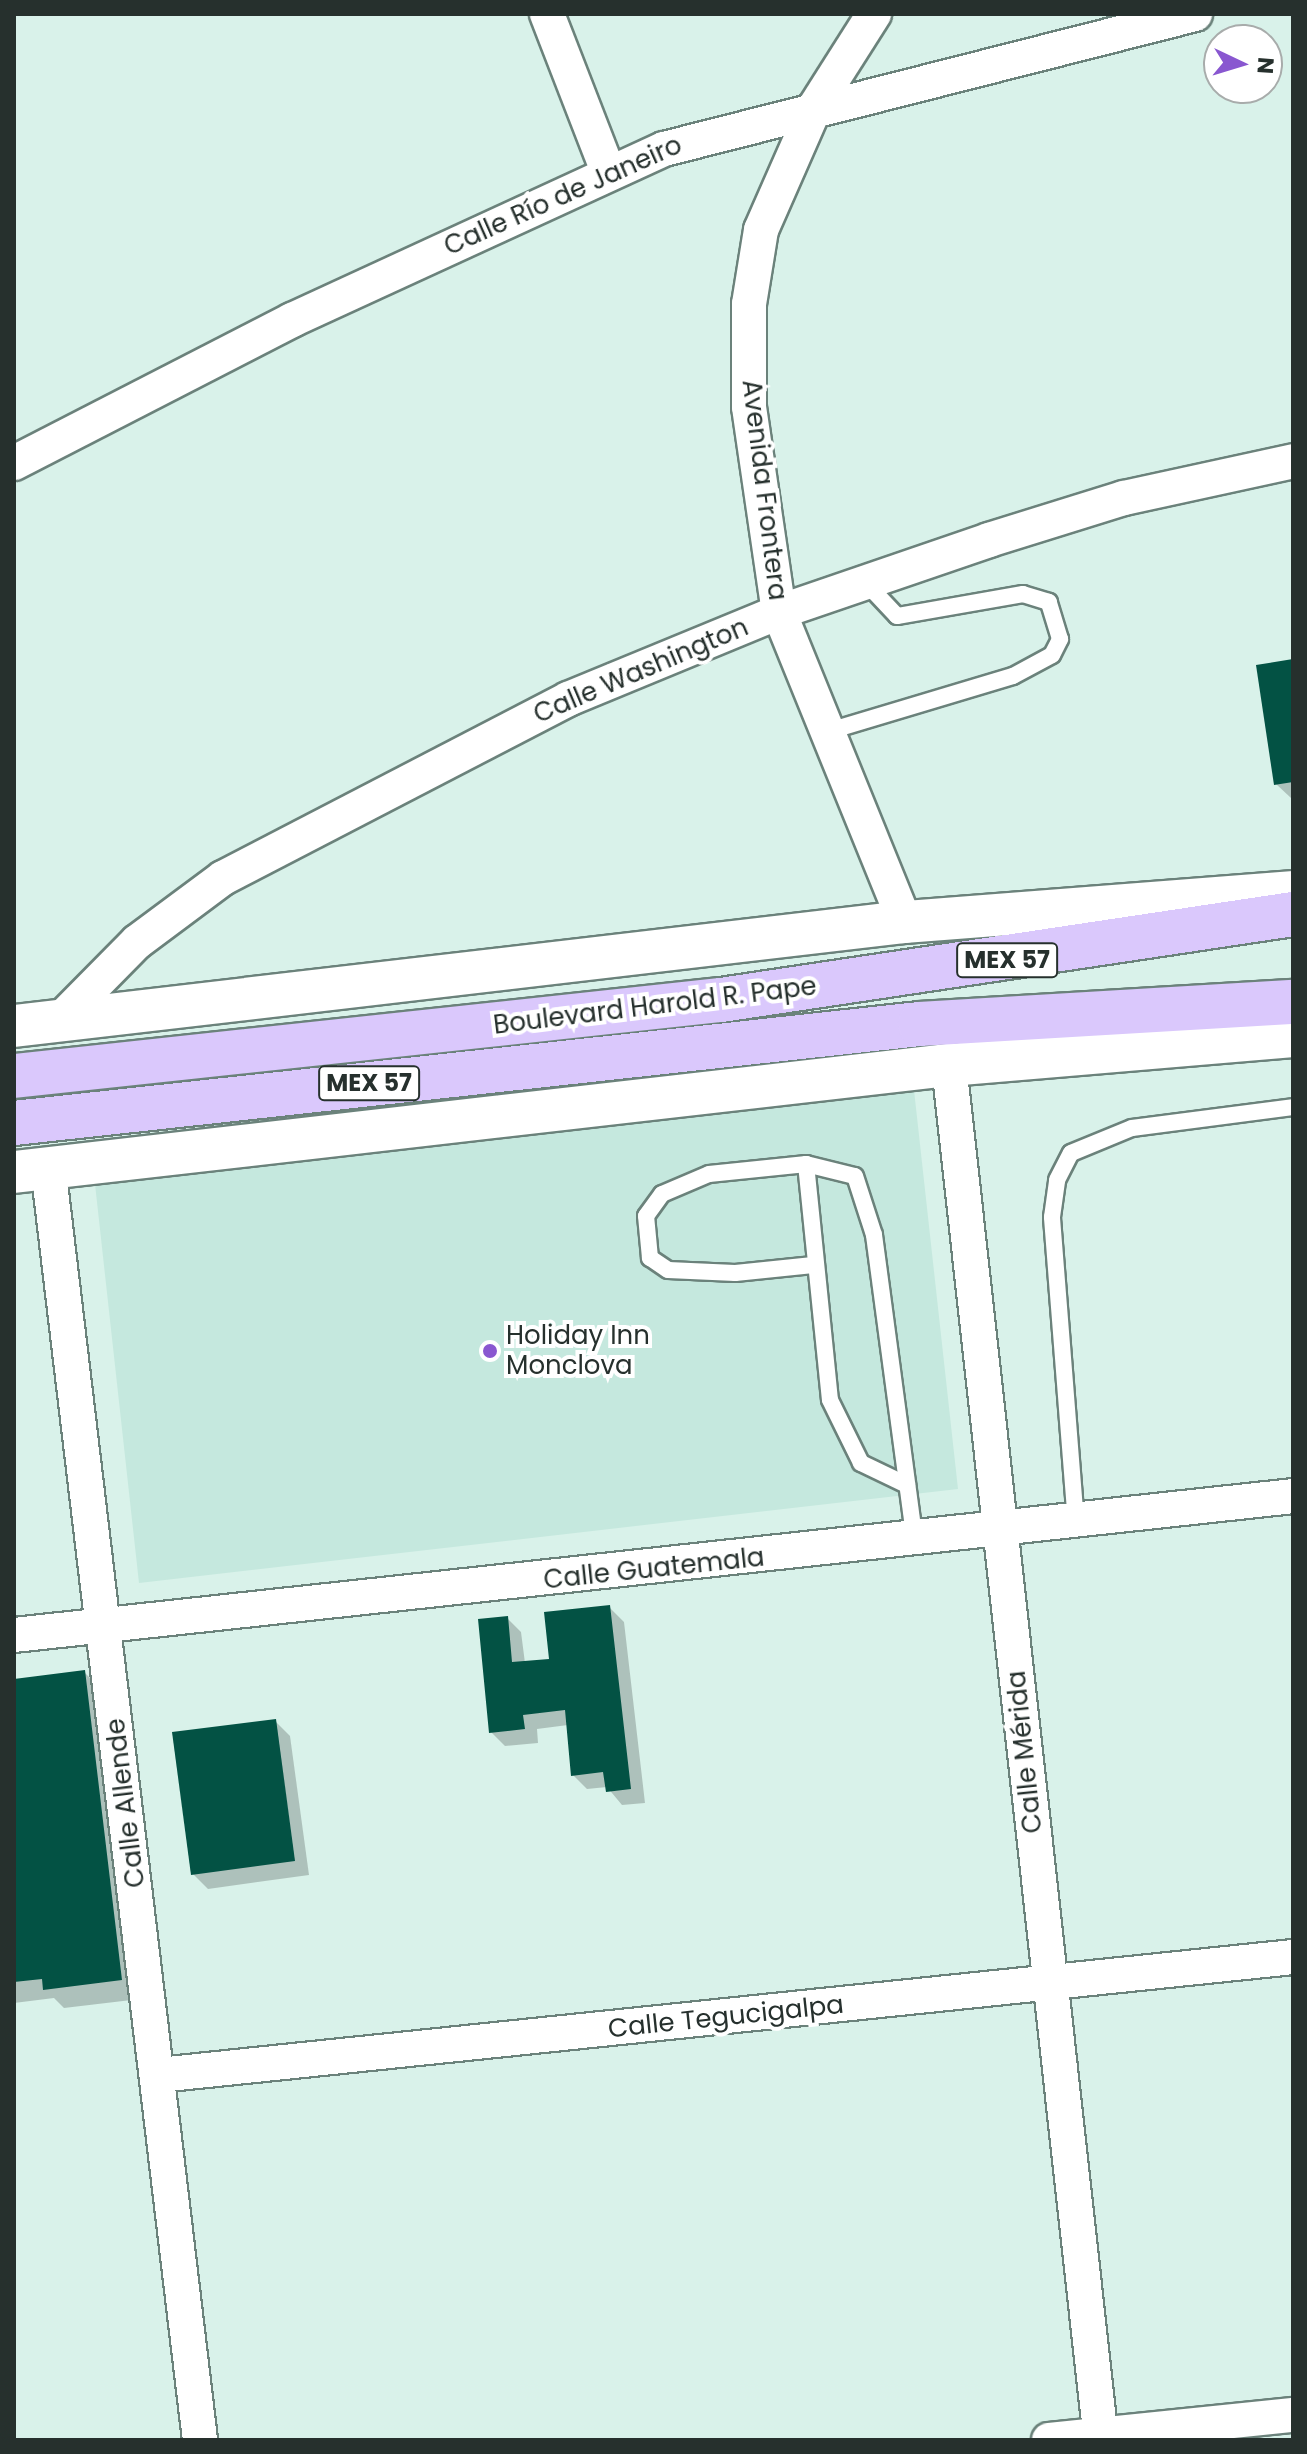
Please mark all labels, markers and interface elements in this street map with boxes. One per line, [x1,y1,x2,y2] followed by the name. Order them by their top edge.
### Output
[1203,24,1283,104] north arrow
[1249,56,1281,75] text: N
[439,130,687,262] street label: Calle Río de Janeiro
[735,378,793,602] street label: Avenida Frontera
[529,612,753,730] street label: Calle Washington
[955,940,1059,980] road number: MEX 57
[492,971,818,1041] street label: Boulevard Harold R. Pape
[317,1063,421,1103] road number: MEX 57
[506,1320,650,1382] place label: Holiday Inn Monclova
[481,1342,499,1360] marker: Holiday Inn Monclova
[542,1542,766,1596] street label: Calle Guatemala
[1001,1669,1049,1835] street label: Calle Mérida
[100,1717,152,1889] street label: Calle Allende
[607,1989,845,2045] street label: Calle Tegucigalpa

